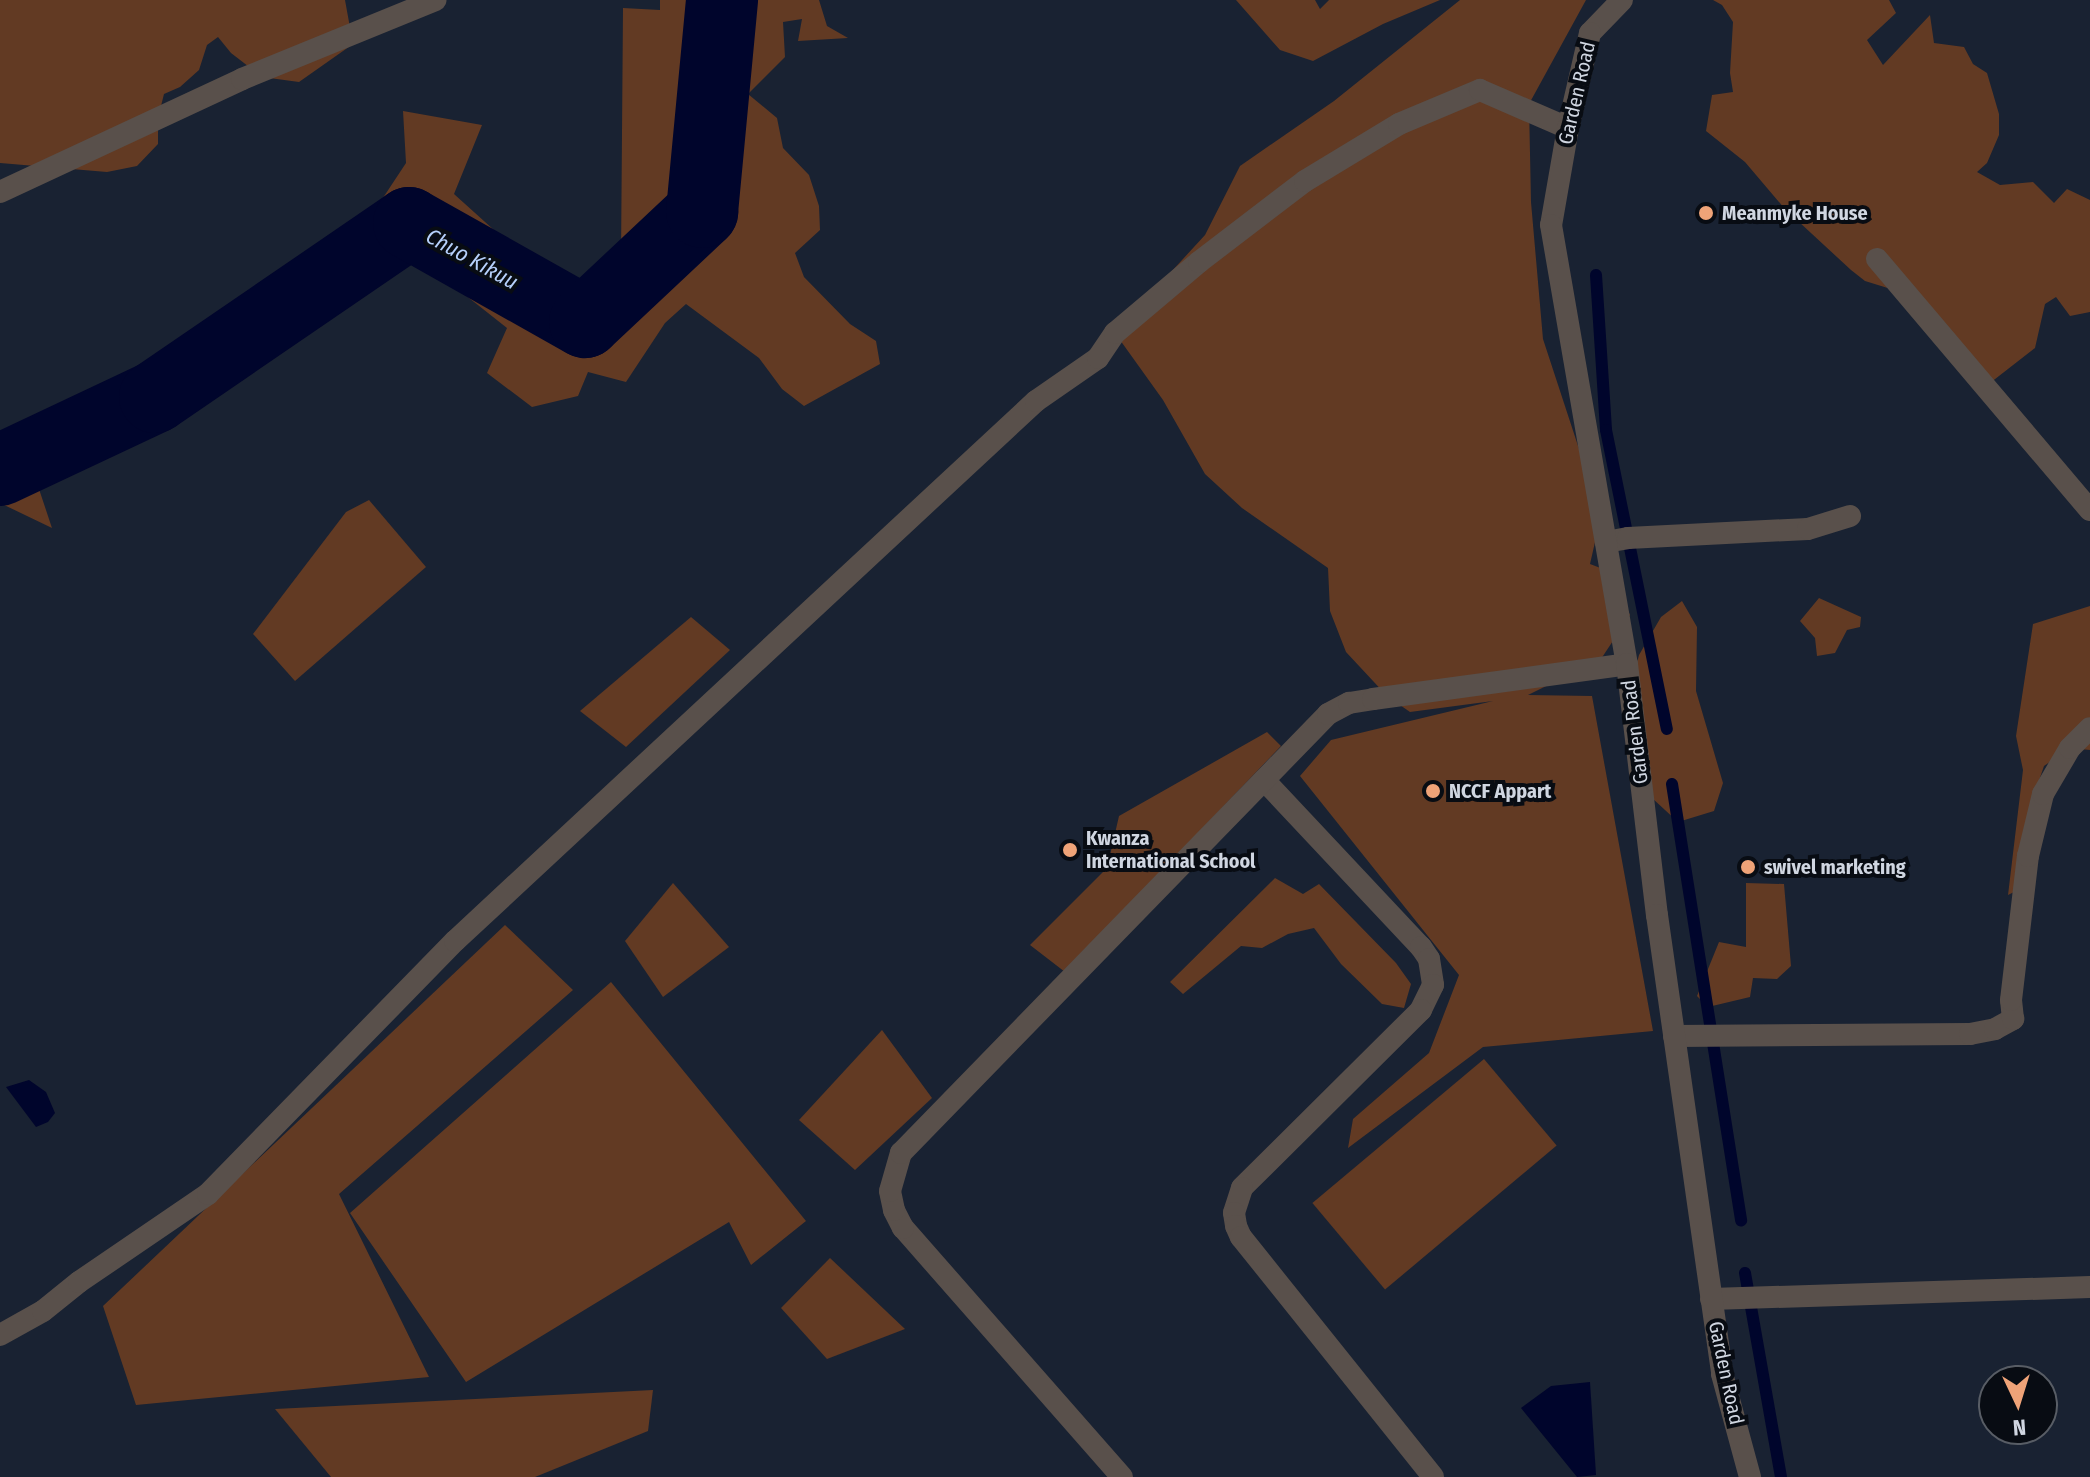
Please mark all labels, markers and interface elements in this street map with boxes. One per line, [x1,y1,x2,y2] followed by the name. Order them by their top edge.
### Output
[1553,39,1601,147] street label: Garden Road
[1722,201,1868,225] place label: Meanmyke House
[1697,204,1715,222] marker: Meanmyke House
[421,223,523,295] water label: Chuo Kikuu
[1617,678,1653,786] street label: Garden Road
[1449,779,1551,803] place label: NCCF Appart
[1424,782,1442,800] marker: NCCF Appart
[1086,826,1256,873] place label: Kwanza International School
[1061,841,1079,859] marker: Kwanza International School
[1764,855,1906,879] place label: swivel marketing
[1739,858,1757,876] marker: swivel marketing
[1703,1319,1749,1427] street label: Garden Road
[1978,1365,2058,1445] north arrow
[2012,1414,2027,1441] text: N

